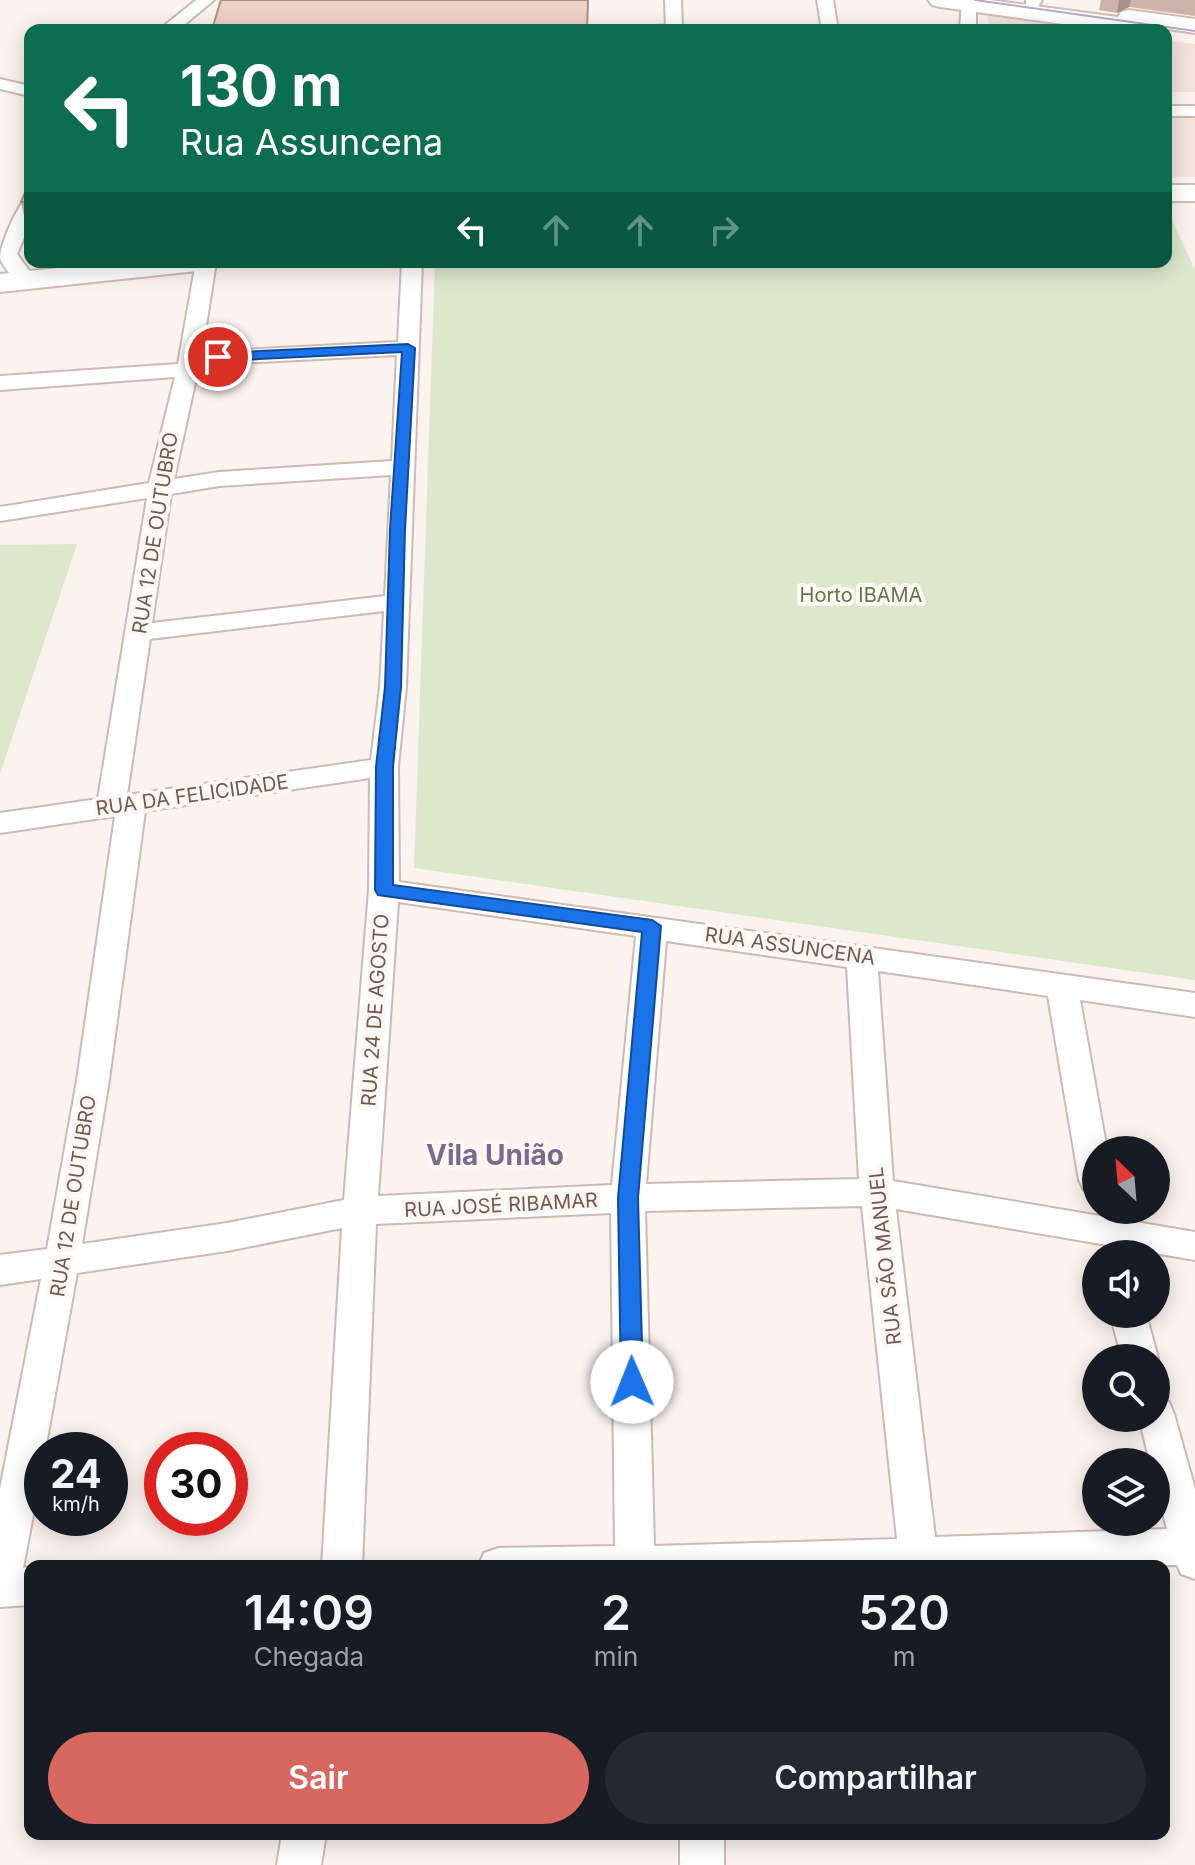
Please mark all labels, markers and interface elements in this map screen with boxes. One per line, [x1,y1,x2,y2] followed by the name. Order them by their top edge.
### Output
[180,52,342,120] text: 130 m
[48,56,152,160] icon: left
[180,120,443,164] text: Rua Assuncena
[450,208,494,252] icon: left
[534,208,578,252] icon: ahead
[618,208,662,252] icon: ahead
[702,208,746,252] icon: right
[184,323,252,391] pin
[196,335,240,379] icon: arrive
[127,430,183,636] street label: RUA 12 DE OUTUBRO
[800,583,923,607] park label: Horto IBAMA
[94,770,290,820] street label: RUA DA FELICIDADE
[356,913,394,1107] street label: RUA 24 DE AGOSTO
[703,922,877,970] street label: RUA ASSUNCENA
[45,1093,101,1299] street label: RUA 12 DE OUTUBRO
[1082,1136,1170,1224] north arrow
[1082,1136,1170,1536] map controls
[426,1138,564,1172] district label: Vila União
[863,1166,906,1346] street label: RUA SÃO MANUEL
[404,1187,599,1222] street label: RUA JOSÉ RIBAMAR
[1082,1240,1170,1328] button: sound
[590,1340,674,1424] position arrow
[1082,1344,1170,1432] button: search
[144,1432,248,1536] speed limit sign: 30
[1082,1448,1170,1536] button: layers
[50,1449,102,1498] text: 24
[52,1492,100,1516] text: km/h
[244,1583,374,1642] text: 14:09
[601,1583,631,1642] text: 2
[858,1583,950,1642] text: 520
[254,1641,364,1672] text: Chegada
[594,1641,638,1672] text: min
[893,1641,916,1672] text: m
[48,1732,589,1824] button: Sair
[605,1732,1146,1824] button: Compartilhar

